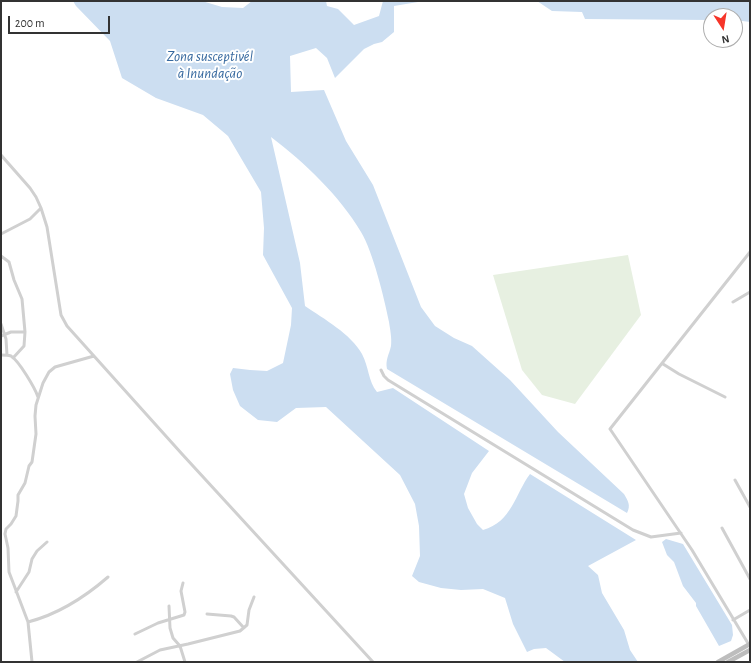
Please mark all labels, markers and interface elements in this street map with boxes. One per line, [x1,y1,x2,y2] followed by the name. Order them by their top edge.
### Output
[10,8,112,34] scale bar
[703,8,743,48] north arrow
[15,17,45,29] text: 200 m
[721,33,730,45] text: N
[167,47,253,82] water label: Zona susceptivél à Inundação

